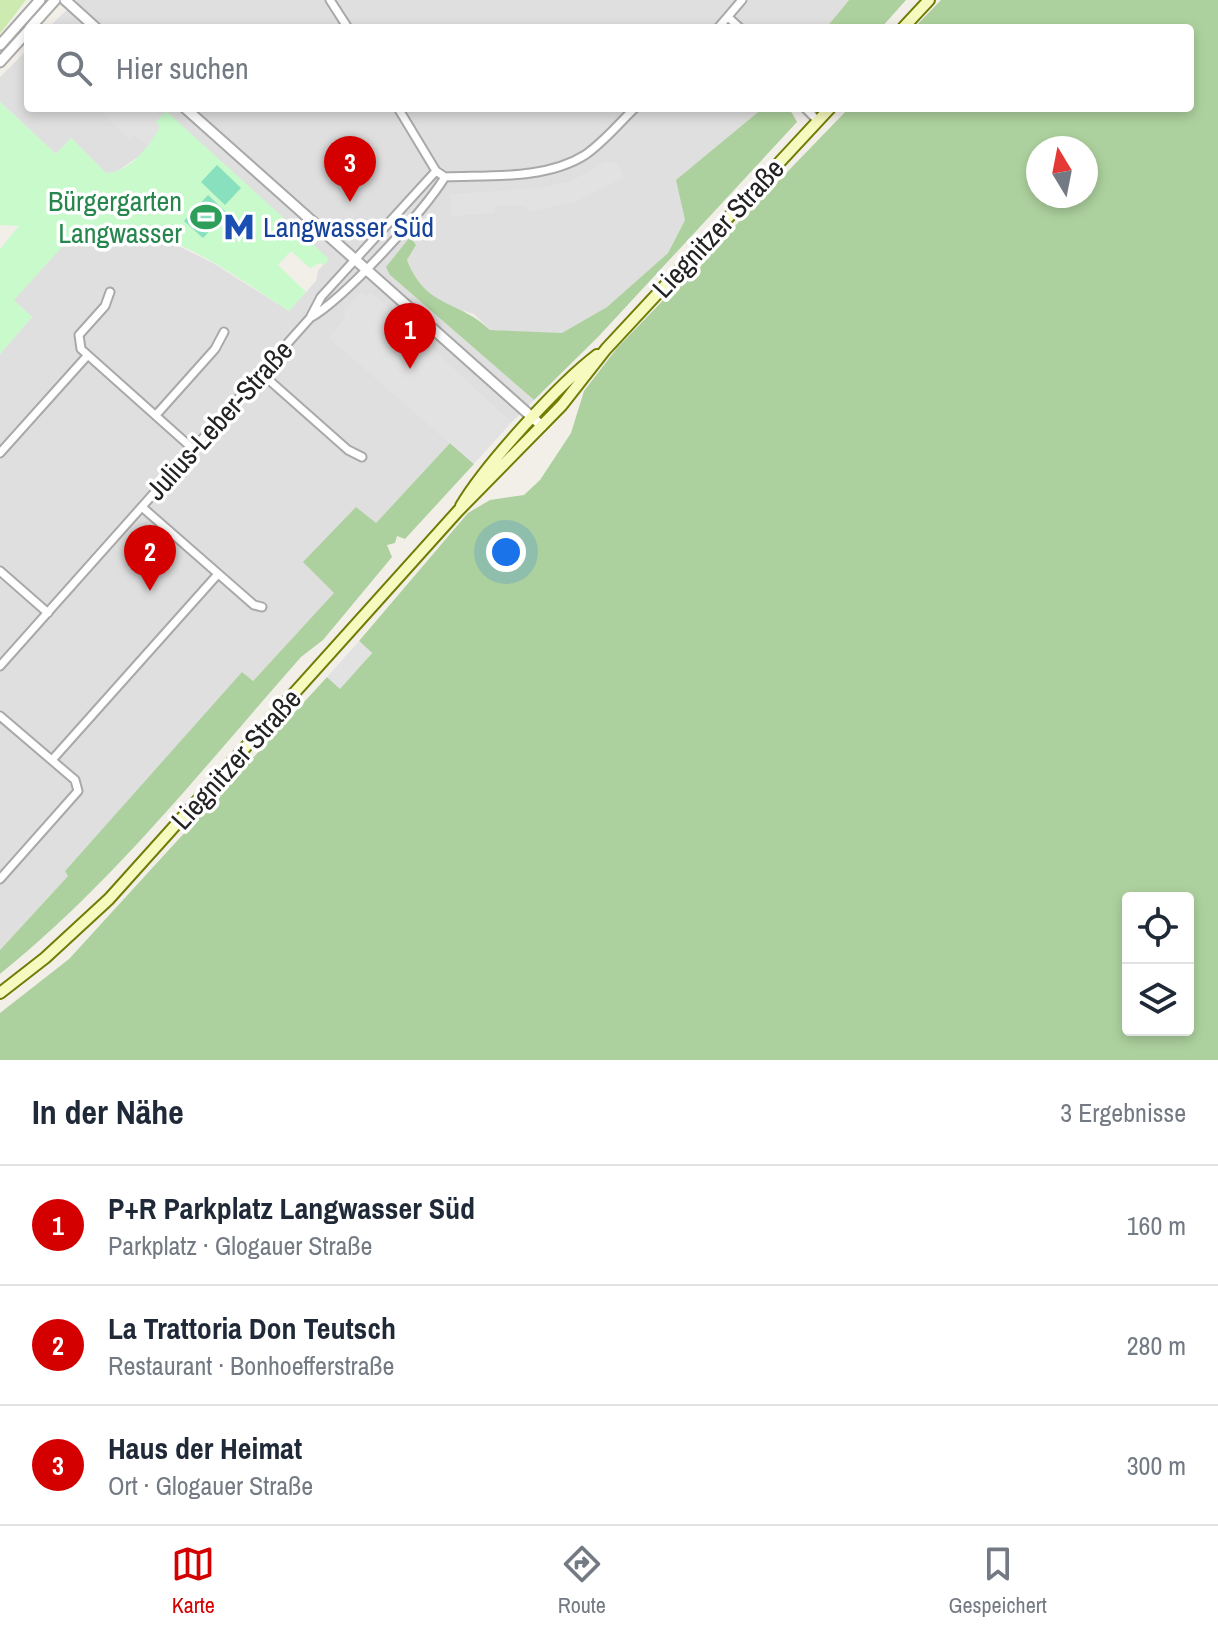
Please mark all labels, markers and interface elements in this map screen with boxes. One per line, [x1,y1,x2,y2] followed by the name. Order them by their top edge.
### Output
[24,24,1194,112] search box
[52,46,96,90] icon: search
[116,48,249,88] text: Hier suchen
[324,136,376,202] pin: 3
[1026,136,1098,208] north arrow
[644,150,792,306] street label: Liegnitzer Straße
[48,182,182,252] place label: Bürgergarten Langwasser
[189,200,223,234] sports icon: Bürgergarten Langwasser
[263,208,434,246] place label: Langwasser Süd
[222,210,256,244] metro station icon: Langwasser Süd
[384,303,436,369] pin: 1
[137,332,301,508] street label: Julius-Leber-Straße
[124,525,176,591] pin: 2
[486,532,526,572] your location
[163,680,309,838] street label: Liegnitzer Straße
[1122,892,1194,1036] map controls
[1122,892,1194,964] button: locate
[1122,964,1194,1036] button: layers
[32,1089,184,1135] text: In der Nähe
[1060,1095,1186,1130] text: 3 Ergebnisse
[108,1188,475,1228] text: P+R Parkplatz Langwasser Süd
[52,1208,64,1243] text: 1
[1127,1208,1186,1243] text: 160 m
[108,1228,372,1263] text: Parkplatz · Glogauer Straße
[108,1308,396,1348] text: La Trattoria Don Teutsch
[52,1328,64,1363] text: 2
[1127,1328,1186,1363] text: 280 m
[108,1348,394,1383] text: Restaurant · Bonhoefferstraße
[108,1428,302,1468] text: Haus der Heimat
[52,1448,64,1483] text: 3
[1127,1448,1186,1483] text: 300 m
[108,1468,313,1503] text: Ort · Glogauer Straße
[171,1542,215,1620] tab: Karte
[558,1542,606,1620] tab: Route
[948,1542,1047,1620] tab: Gespeichert

